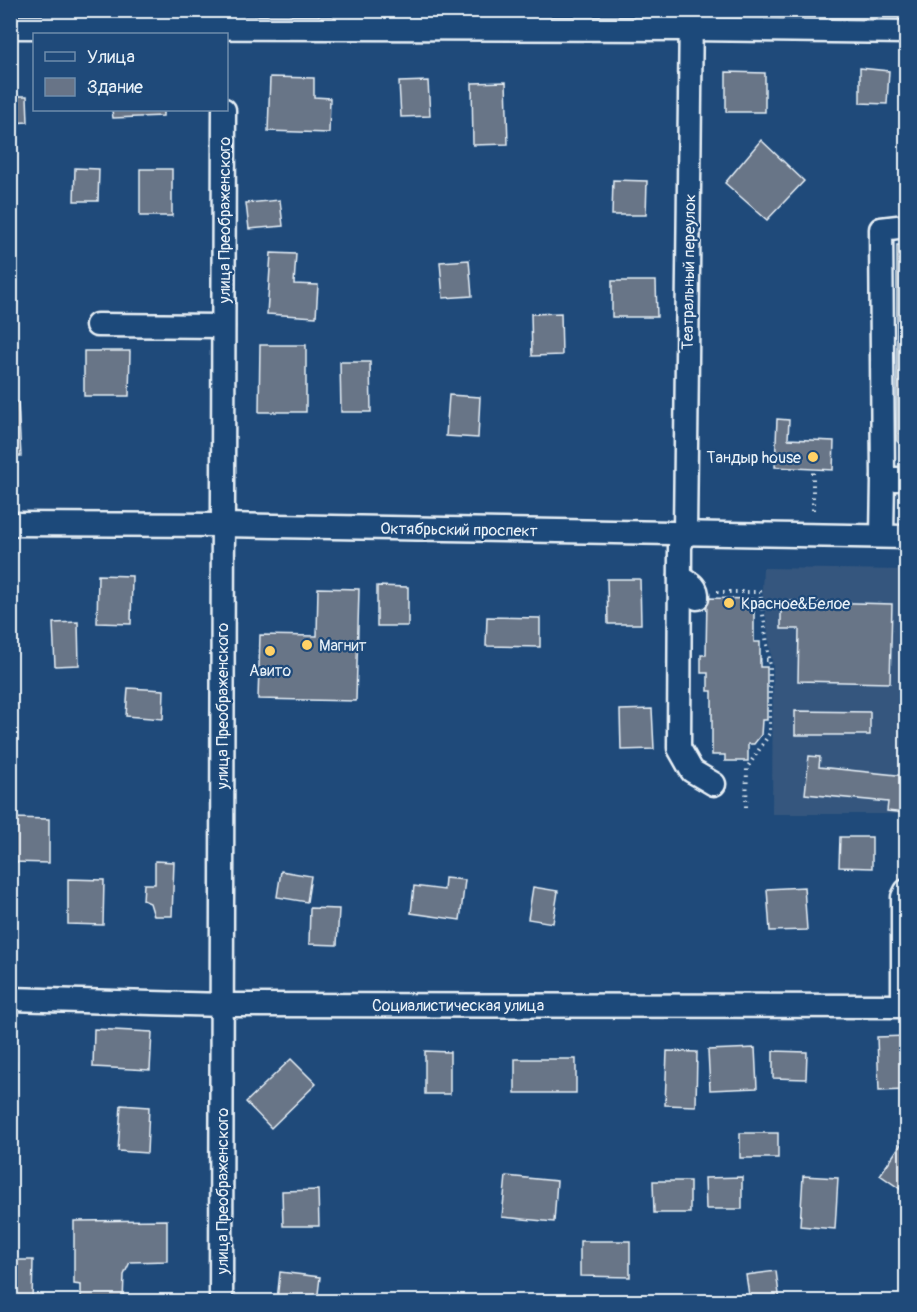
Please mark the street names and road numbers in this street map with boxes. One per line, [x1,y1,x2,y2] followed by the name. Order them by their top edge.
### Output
[215,136,235,304] street label: улица Преображенского
[678,194,700,350] street label: Театральный переулок
[380,519,538,541] street label: Октябрьский проспект
[213,622,233,790] street label: улица Преображенского
[372,996,544,1016] street label: Социалистическая улица
[213,1107,233,1275] street label: улица Преображенского

